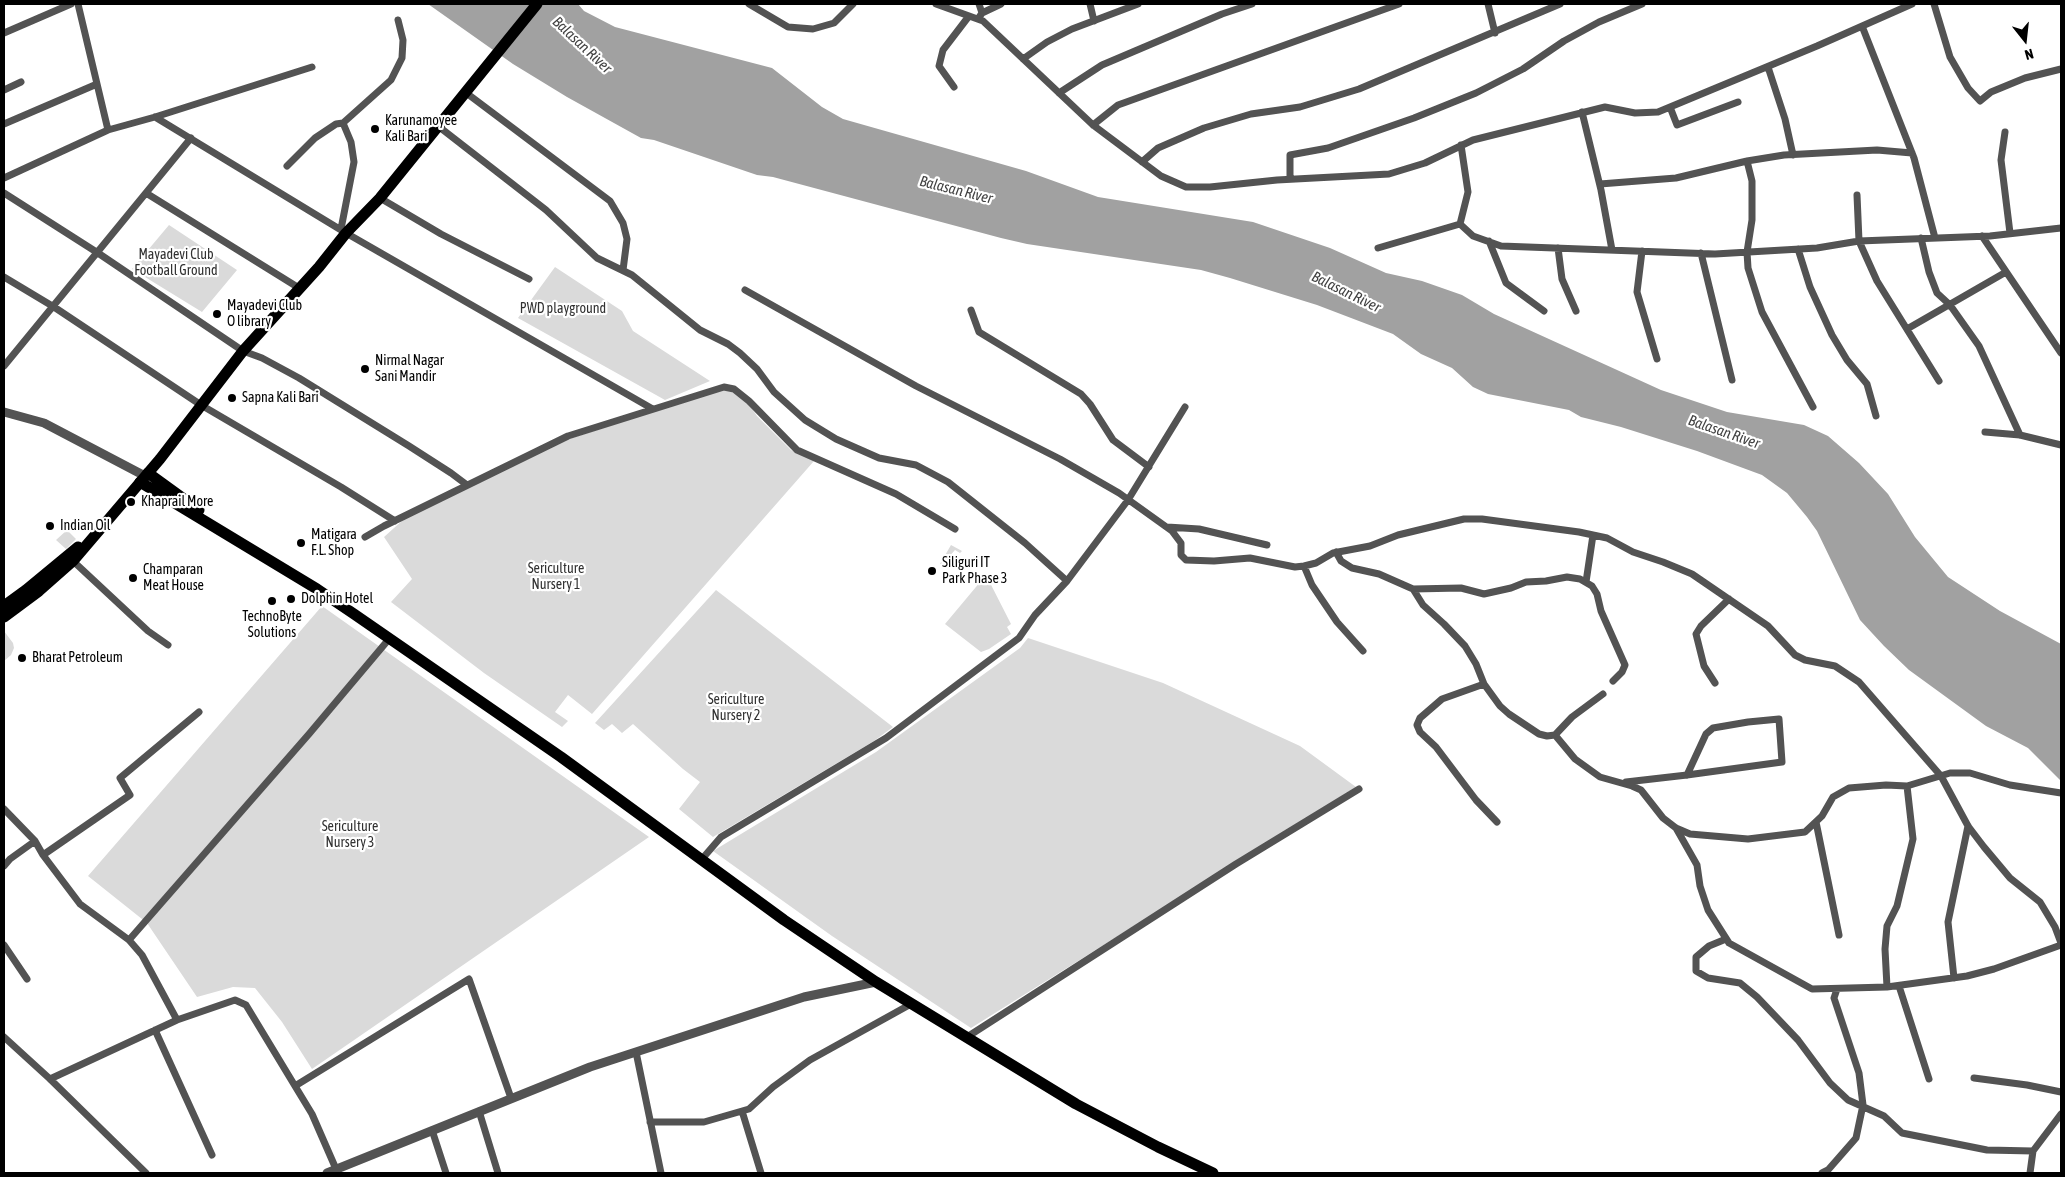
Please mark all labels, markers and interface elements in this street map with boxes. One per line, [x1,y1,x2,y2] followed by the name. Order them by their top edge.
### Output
[549,13,615,77] water label: Balasan River
[2000,15,2050,65] north arrow
[2023,46,2035,63] text: N
[385,113,457,146] place label: Karunamoyee Kali Bari
[369,123,381,135] marker: Karunamoyee Kali Bari
[918,172,994,208] water label: Balasan River
[134,247,218,280] park label: Mayadevi Club Football Ground
[1309,268,1383,316] water label: Balasan River
[227,298,302,331] place label: Mayadevi Club O library
[520,301,606,317] park label: PWD playground
[211,308,223,320] marker: Mayadevi Club O library
[375,353,444,386] place label: Nirmal Nagar Sani Mandir
[359,363,371,375] marker: Nirmal Nagar Sani Mandir
[242,390,319,406] place label: Sapna Kali Bari
[226,392,238,404] marker: Sapna Kali Bari
[1686,411,1762,453] water label: Balasan River
[141,494,213,510] place label: Khaprail More
[125,496,137,508] marker: Khaprail More
[60,518,111,534] place label: Indian Oil
[44,520,56,532] marker: Indian Oil
[311,527,357,560] place label: Matigara F.L. Shop
[295,537,307,549] marker: Matigara F.L. Shop
[942,555,1007,588] place label: Siliguri IT Park Phase 3
[528,561,584,594] park label: Sericulture Nursery 1
[143,562,204,594] place label: Champaran Meat House
[926,565,938,577] marker: Siliguri IT Park Phase 3
[127,572,139,584] marker: Champaran Meat House
[301,591,373,607] place label: Dolphin Hotel
[285,593,297,605] marker: Dolphin Hotel
[266,595,278,607] marker: TechnoByte Solutions
[242,609,302,642] place label: TechnoByte Solutions
[32,650,123,666] place label: Bharat Petroleum
[16,652,28,664] marker: Bharat Petroleum
[708,692,764,724] park label: Sericulture Nursery 2
[322,819,378,852] park label: Sericulture Nursery 3

